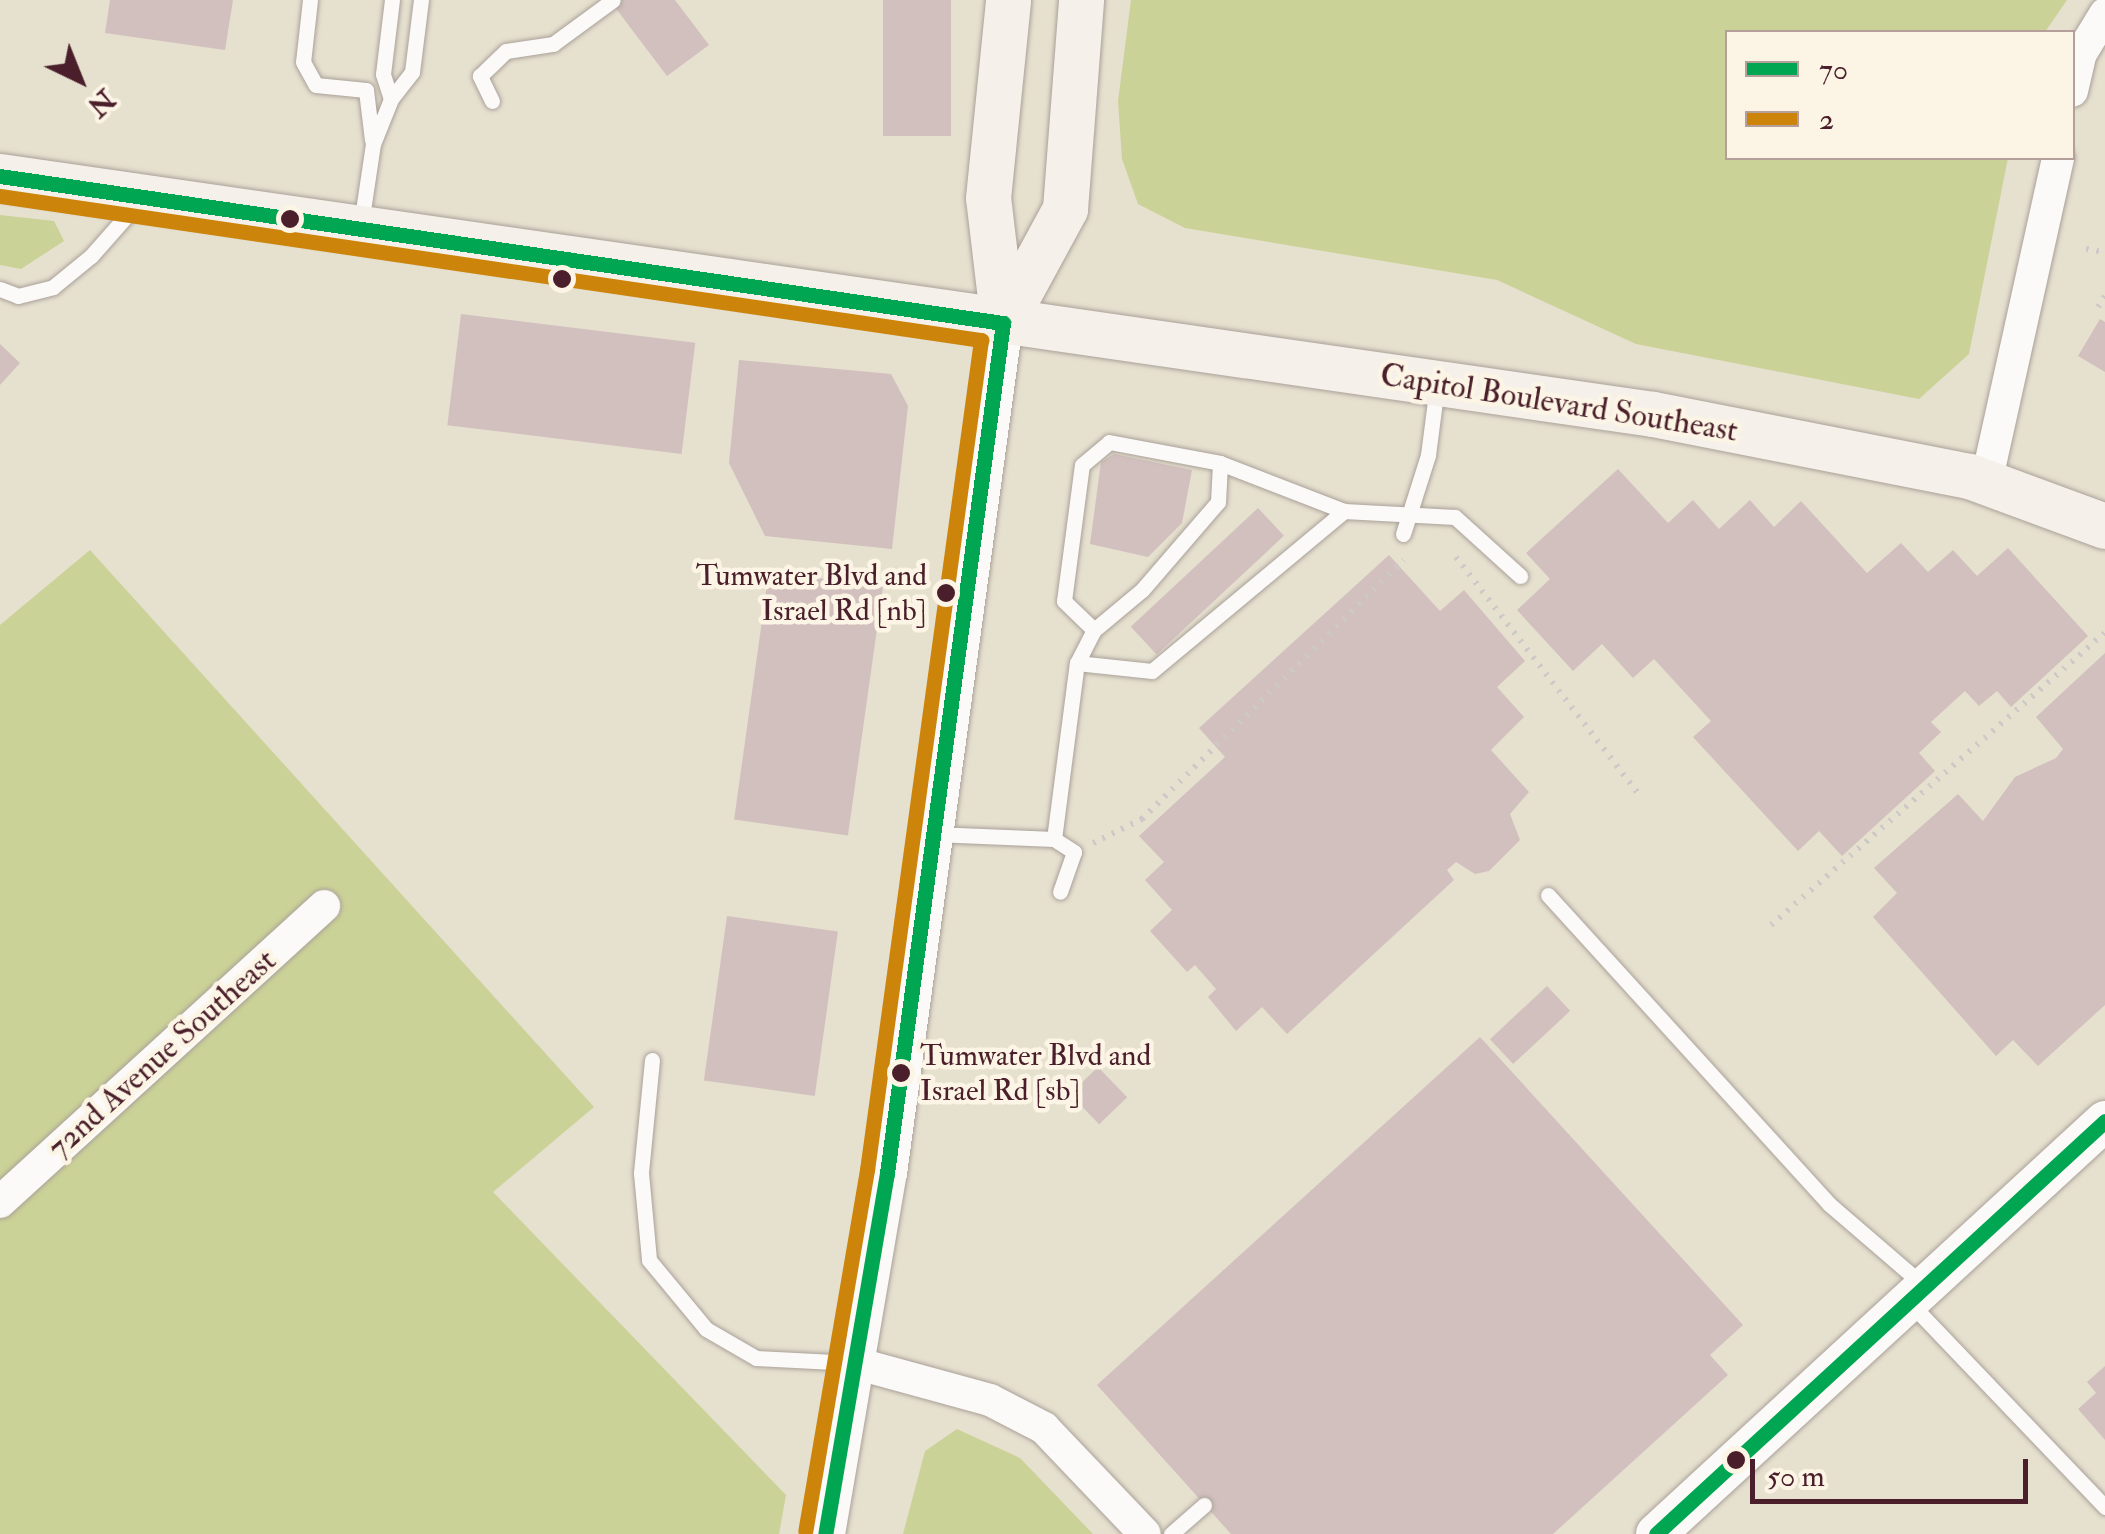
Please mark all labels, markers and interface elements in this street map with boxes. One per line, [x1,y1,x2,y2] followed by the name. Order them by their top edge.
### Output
[30,30,130,130] north arrow
[1725,30,2075,160] legend
[1819,51,1848,88] text: 70
[80,81,122,124] text: N
[1819,101,1834,138] text: 2
[280,209,300,229] unlabelled marker
[552,269,572,289] unlabelled marker
[1378,356,1740,450] street label: Capitol Boulevard Southeast
[696,558,927,628] place label: Tumwater Blvd and Israel Rd [nb]
[936,583,956,603] marker: Tumwater Blvd and Israel Rd [nb]
[40,941,284,1167] street label: 72nd Avenue Southeast
[920,1038,1151,1108] place label: Tumwater Blvd and Israel Rd [sb]
[891,1063,911,1083] marker: Tumwater Blvd and Israel Rd [sb]
[1755,1439,2032,1501] scale bar
[1726,1450,1746,1470] unlabelled marker
[1767,1458,1825,1495] text: 50 m

